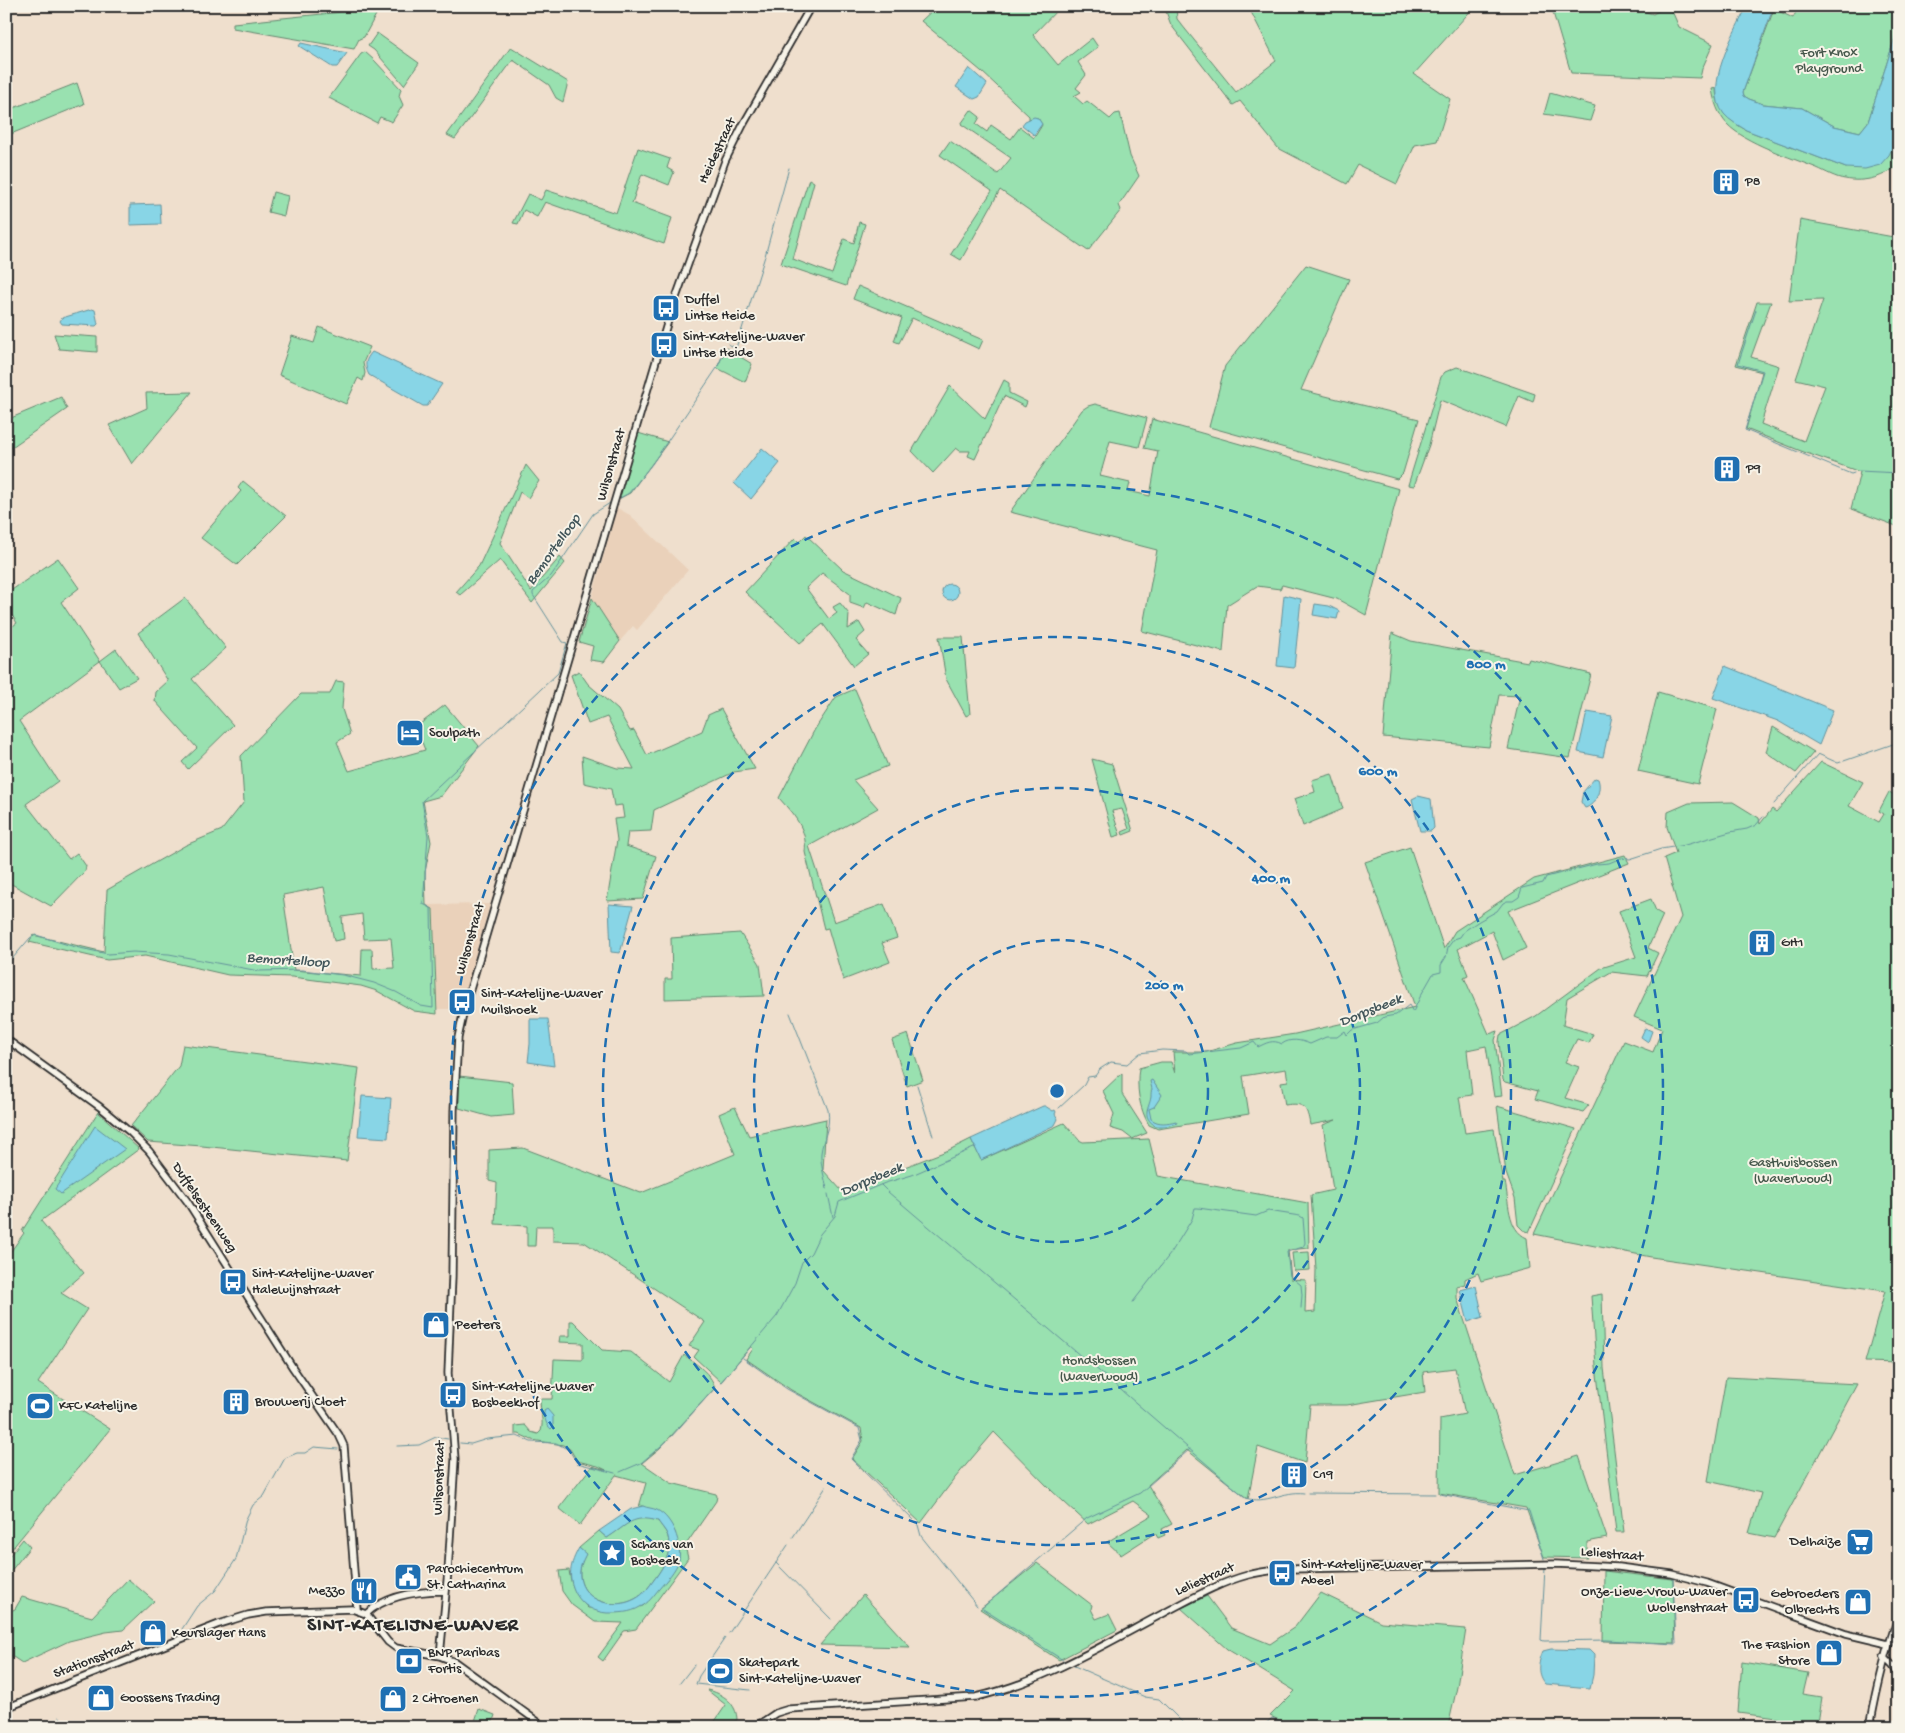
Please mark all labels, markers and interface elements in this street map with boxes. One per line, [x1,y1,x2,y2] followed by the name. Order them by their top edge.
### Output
[1794,45,1864,78] park label: Fort Knox Playground
[695,114,741,187] street label: Heidestraat
[1711,167,1741,197] building icon: P8
[1744,174,1761,191] place label: P8
[684,292,756,325] place label: Duffel Lintse Heide
[651,293,681,323] bus stop icon: Duffel Lintse Heide
[683,329,805,362] place label: Sint-Katelijne-Waver Lintse Heide
[649,330,679,360] bus stop icon: Sint-Katelijne-Waver Lintse Heide
[594,426,631,503] street label: Wilsonstraat
[1712,454,1742,484] building icon: P9
[1745,461,1761,478] place label: P9
[522,510,586,589] water label: Bemortelloop
[1466,656,1506,674] text: 800 m
[395,718,425,748] hotel icon: Soulpath
[429,725,481,742] place label: Soulpath
[1359,763,1398,781] text: 600 m
[1251,870,1291,888] text: 400 m
[453,900,490,977] street label: Wilsonstraat
[1747,928,1777,958] building icon: GH1
[1781,935,1803,952] place label: GH1
[246,949,331,973] water label: Bemortelloop
[1145,977,1184,995] text: 200 m
[481,986,603,1019] place label: Sint-Katelijne-Waver Muilshoek
[447,987,477,1017] bus stop icon: Sint-Katelijne-Waver Muilshoek
[1337,990,1406,1032] water label: Dorpsbeek
[1048,1082,1066,1100] centre of rings
[1749,1155,1838,1188] park label: Gasthuisbossen (Waverwoud)
[838,1158,907,1201] water label: Dorpsbeek
[167,1159,240,1256] street label: Duffelsesteenweg
[252,1266,374,1299] place label: Sint-Katelijne-Waver Halewijnstraat
[218,1267,248,1297] bus stop icon: Sint-Katelijne-Waver Halewijnstraat
[421,1310,451,1340] shop icon: Peeters
[454,1317,501,1334] place label: Peeters
[1060,1353,1138,1386] park label: Hondsbossen (Waverwoud)
[471,1379,594,1412] place label: Sint-Katelijne-Waver Bosbeekhof
[438,1380,468,1410] bus stop icon: Sint-Katelijne-Waver Bosbeekhof
[221,1387,251,1417] building icon: Brouwerij Cloet
[25,1391,55,1421] sports icon: KFC Katelijne
[254,1394,347,1411] place label: Brouwerij Cloet
[59,1398,138,1415] place label: KFC Katelijne
[430,1439,450,1515] street label: Wilsonstraat
[1279,1460,1309,1490] building icon: C19
[1313,1467,1333,1484] place label: C19
[1845,1527,1875,1557] supermarket icon: Delhaize
[1789,1534,1842,1551] place label: Delhaize
[630,1537,694,1570] place label: Schans van Bosbeek
[597,1538,627,1568] place icon: Schans van Bosbeek
[1580,1544,1645,1566] street label: Leliestraat
[1301,1557,1423,1590] place label: Sint-Katelijne-Waver Abeel
[1267,1558,1297,1588] bus stop icon: Sint-Katelijne-Waver Abeel
[1173,1559,1238,1601] street label: Leliestraat
[426,1561,523,1594] place label: Parochiecentrum St. Catharina
[393,1562,423,1592] public building icon: Parochiecentrum St. Catharina
[349,1576,379,1606] restaurant icon: Mezzo
[308,1583,345,1600] place label: Mezzo
[1581,1584,1728,1617] place label: Onze-Lieve-Vrouw-Waver Wolvenstraat
[1731,1585,1761,1615] bus stop icon: Onze-Lieve-Vrouw-Waver Wolvenstraat
[1771,1586,1840,1619] place label: Gebroeders Olbrechts
[1843,1587,1873,1617] shop icon: Gebroeders Olbrechts
[307,1615,519,1638] district label: SINT-KATELIJNE-WAVER
[138,1618,168,1648] shop icon: Keurslager Hans
[172,1625,266,1642] place label: Keurslager Hans
[51,1636,138,1683] street label: Stationsstraat
[1741,1637,1811,1670] place label: The Fashion Store
[1814,1638,1844,1668] shop icon: The Fashion Store
[427,1645,500,1678] place label: BNP Paribas Fortis
[394,1646,424,1676] bank icon: BNP Paribas Fortis
[739,1655,861,1688] place label: Skatepark Sint-Katelijne-Waver
[705,1656,735,1686] sports icon: Skatepark Sint-Katelijne-Waver
[86,1683,116,1713] shop icon: Goossens Trading
[378,1684,408,1714] shop icon: 2 Citroenen
[120,1690,220,1707] place label: Goossens Trading
[412,1691,479,1708] place label: 2 Citroenen

